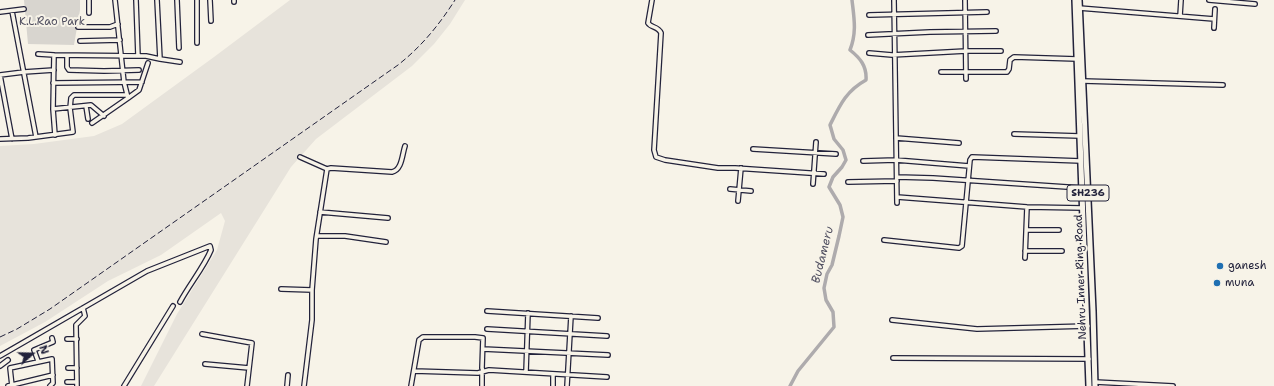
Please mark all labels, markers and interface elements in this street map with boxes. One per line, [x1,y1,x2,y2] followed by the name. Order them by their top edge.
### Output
[19,15,85,29] park label: K.L.Rao Park
[1067,185,1109,201] road number: SH236
[1072,214,1090,340] street label: Nehru Inner Ring Road
[809,225,837,285] water label: Budameru
[1228,259,1267,273] place label: ganesh
[1215,261,1225,271] marker: ganesh
[1225,276,1254,290] place label: muna
[1212,278,1222,288] marker: muna
[12,334,52,374] north arrow
[35,343,52,356] text: N

